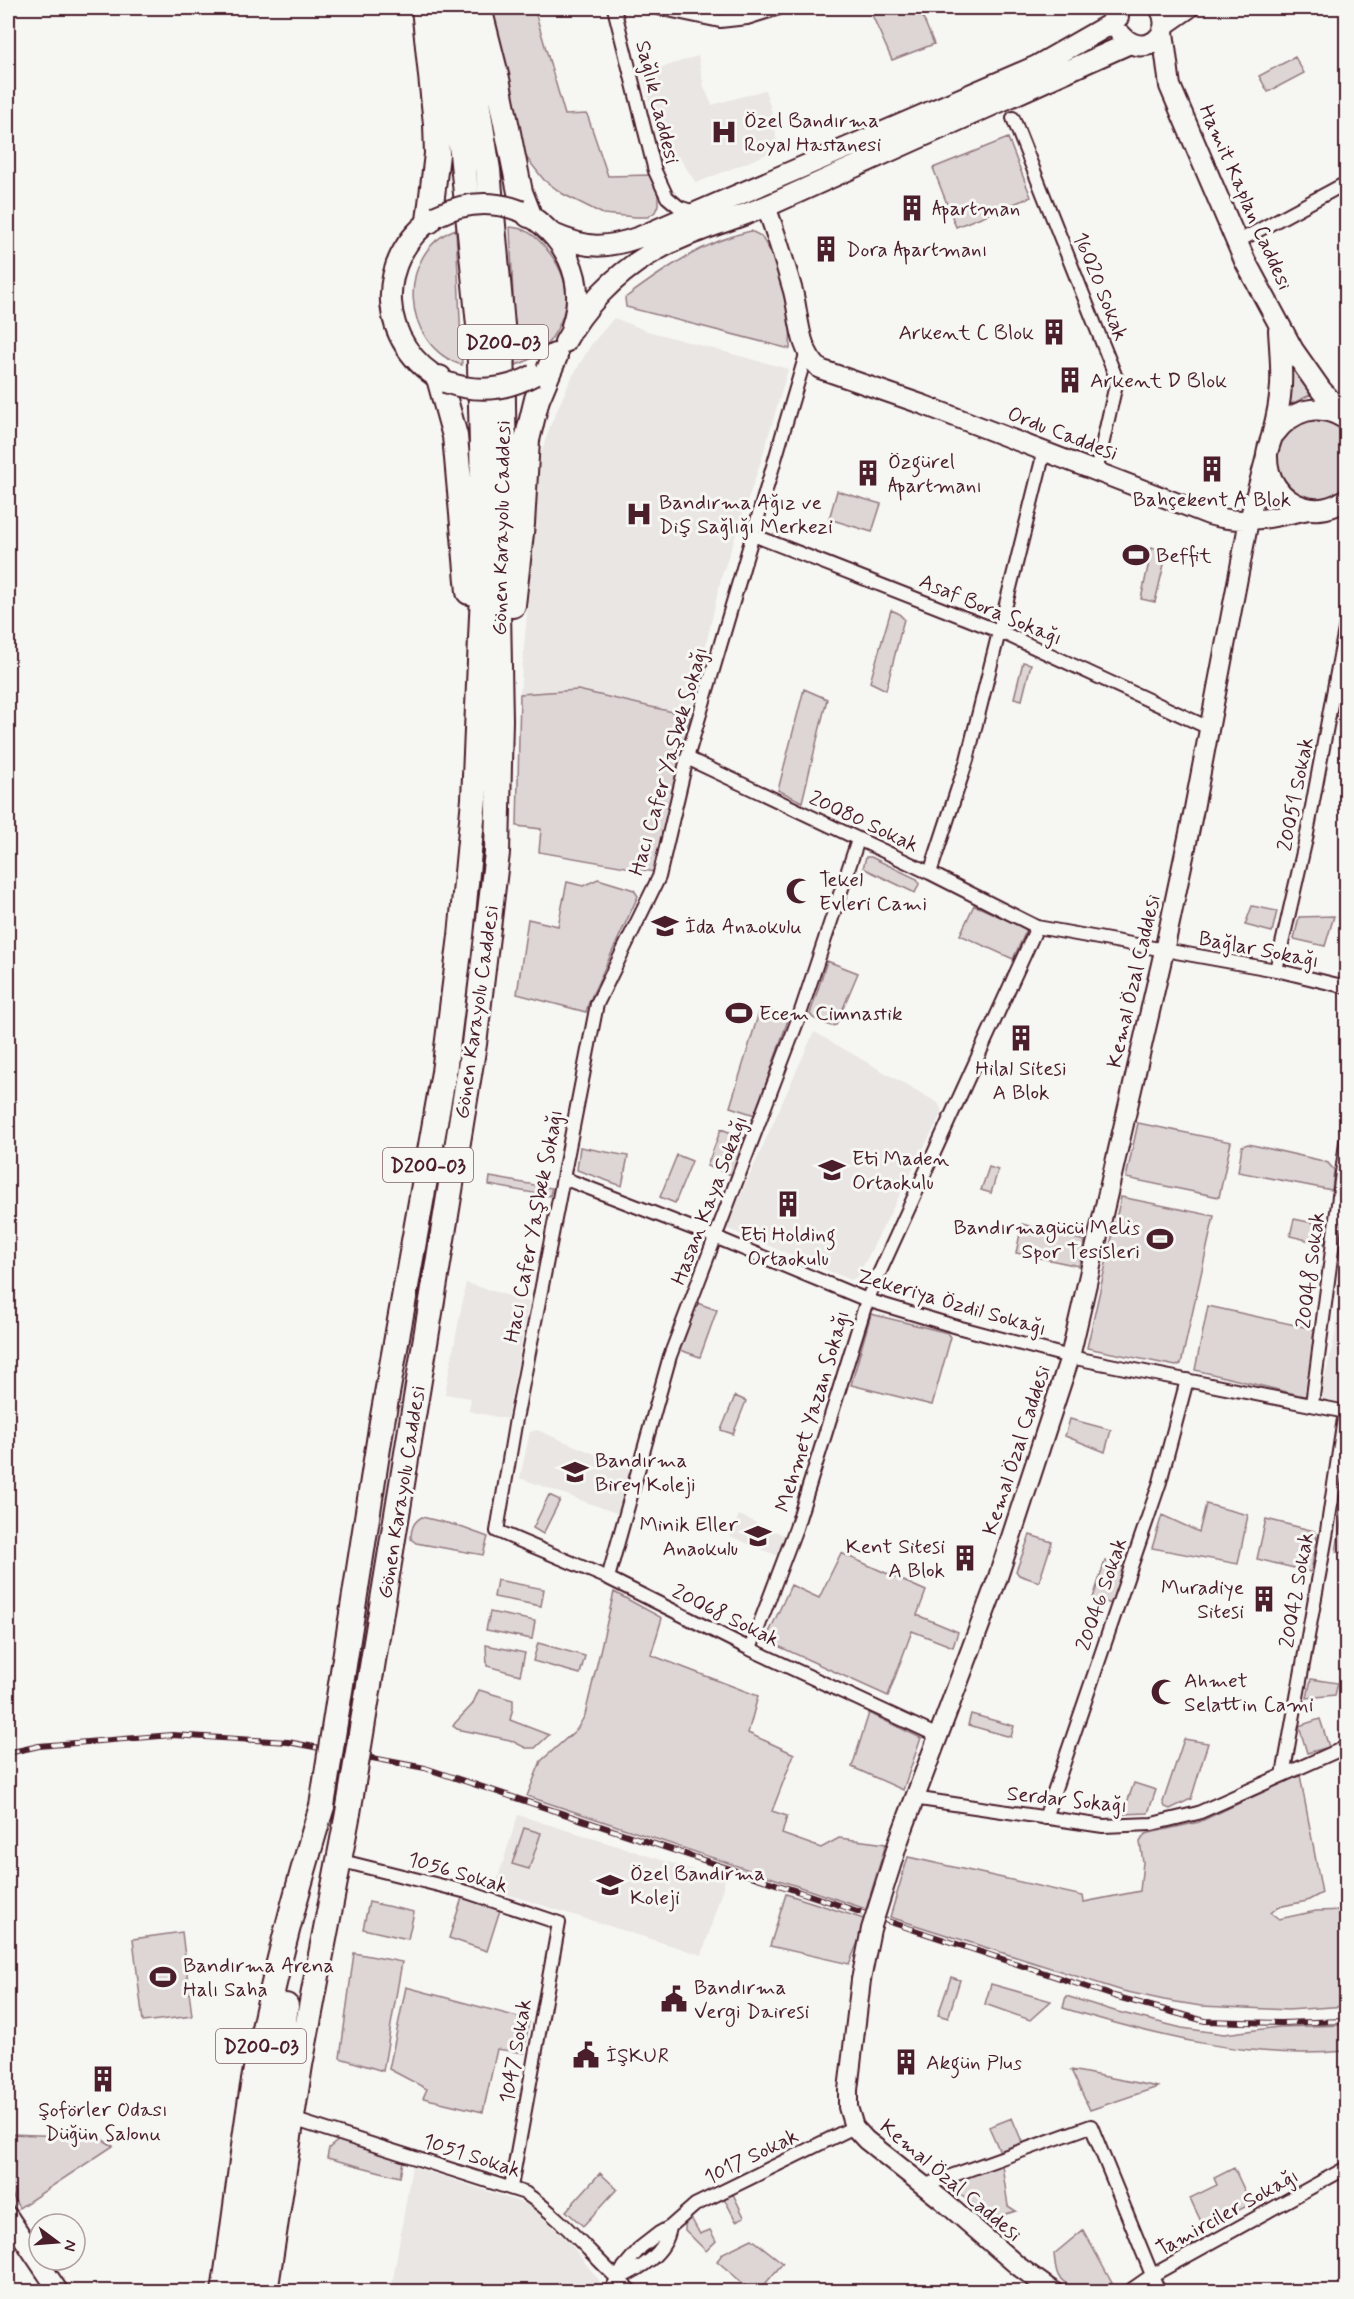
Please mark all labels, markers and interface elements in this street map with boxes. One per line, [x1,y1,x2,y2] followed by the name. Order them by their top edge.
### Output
[628,38,686,167] street label: Sağlık Caddesi
[1192,100,1299,295] street label: Hamit Kaplan Caddesi
[744,107,881,159] place label: Özel Bandırma Royal Hastanesi
[709,117,739,147] hospital icon: Özel Bandırma Royal Hastanesi
[897,193,927,223] building icon: Apartman
[932,195,1020,224] place label: Apartman
[1066,228,1135,345] street label: 16020 Sokak
[811,234,841,264] building icon: Dora Apartmanı
[846,236,987,265] place label: Dora Apartmanı
[1039,317,1069,347] building icon: Arkent C Blok
[898,319,1034,347] place label: Arkent C Blok
[458,325,548,359] road number: D200-03
[1055,365,1085,395] building icon: Arkent D Blok
[1090,367,1227,395] place label: Arkent D Blok
[1003,400,1122,468] street label: Ordu Caddesi
[486,420,518,636] street label: Gönen Karayolu Caddesi
[888,448,982,501] place label: Özgürel Apartmanı
[1197,454,1227,484] building icon: Bahçekent A Blok
[853,458,883,488] building icon: Özgürel Apartmanı
[1133,486,1291,514] place label: Bahçekent A Blok
[659,489,833,541] place label: Bandırma Ağız ve Diş Sağlığı Merkezi
[624,499,654,529] hospital icon: Bandırma Ağız ve Diş Sağlığı Merkezi
[1121,540,1151,570] sports icon: Beffit
[1156,542,1212,570] place label: Beffit
[915,567,1066,653] street label: Asaf Bora Sokağı
[623,644,715,879] street label: Hacı Cafer Yaşbek Sokağı
[1271,735,1321,853] street label: 20051 Sokak
[804,784,923,859] street label: 20080 Sokak
[819,866,927,918] place label: Tekel Evleri Cami
[784,876,814,906] mosque icon: Tekel Evleri Cami
[1100,892,1168,1071] street label: Kemal Özal Caddesi
[448,903,506,1121] street label: Gönen Karayolu Caddesi
[650,911,680,941] school or university icon: İda Anaokulu
[685,913,802,941] place label: İda Anaokulu
[1196,925,1321,975] street label: Bağlar Sokağı
[724,998,754,1028] sports icon: Ecem Cimnastik
[759,1000,903,1028] place label: Ecem Cimnastik
[1006,1023,1036,1053] building icon: Hilal Sitesi A Blok
[975,1055,1067,1107] place label: Hilal Sitesi A Blok
[498,1107,570,1345] street label: Hacı Cafer Yaşbek Sokağı
[665,1112,755,1289] street label: Hasan Kaya Sokağı
[852,1145,950,1197] place label: Eti Maden Ortaokulu
[383,1148,473,1182] road number: D200-03
[817,1155,847,1185] school or university icon: Eti Maden Ortaokulu
[773,1189,803,1219] building icon: Eti Holding Ortaokulu
[1290,1210,1332,1330] street label: 20048 Sokak
[953,1214,1140,1266] place label: Bandırmagücü Melis Spor Tesisleri
[740,1221,836,1273] place label: Eti Holding Ortaokulu
[1145,1224,1175,1254] sports icon: Bandırmagücü Melis Spor Tesisleri
[854,1263,1050,1343] street label: Zekeriya Özdil Sokağı
[769,1307,857,1516] street label: Mehmet Yazan Sokağı
[976,1362,1058,1539] street label: Kemal Özal Caddesi
[371,1384,433,1601] street label: Gönen Karayolu Caddesi
[595,1447,696,1499] place label: Bandırma Birey Koleji
[560,1457,590,1487] school or university icon: Bandırma Birey Koleji
[639,1511,738,1563] place label: Minik Eller Anaokulu
[743,1521,773,1551] school or university icon: Minik Eller Anaokulu
[1273,1530,1321,1650] street label: 20042 Sokak
[846,1533,945,1585] place label: Kent Sitesi A Blok
[1070,1534,1134,1654] street label: 20046 Sokak
[950,1543,980,1573] building icon: Kent Sitesi A Blok
[1161,1574,1244,1626] place label: Muradiye Sitesi
[667,1578,784,1654] street label: 20068 Sokak
[1249,1584,1279,1614] building icon: Muradiye Sitesi
[1184,1667,1314,1719] place label: Ahmet Selattin Cami
[1149,1677,1179,1707] mosque icon: Ahmet Selattin Cami
[1005,1780,1128,1820] street label: Serdar Sokağı
[405,1845,511,1901] street label: 1056 Sokak
[630,1860,765,1912] place label: Özel Bandırma Koleji
[595,1870,625,1900] school or university icon: Özel Bandırma Koleji
[183,1952,334,2004] place label: Bandırma Arena Halı Saha
[148,1962,178,1992] sports icon: Bandırma Arena Halı Saha
[694,1974,810,2027] place label: Bandırma Vergi Dairesi
[659,1984,689,2014] public building icon: Bandırma Vergi Dairesi
[493,1997,539,2105] street label: 1047 Sokak
[216,2029,306,2063] road number: D200-03
[571,2040,601,2070] public building icon: İŞKUR
[606,2042,669,2070] place label: İŞKUR
[891,2047,921,2077] building icon: Akgün Plus
[926,2049,1022,2079] place label: Akgün Plus
[88,2064,118,2094] building icon: Şoförler Odası Düğün Salonu
[38,2096,168,2148] place label: Şoförler Odası Düğün Salonu
[874,2113,1027,2249] street label: Kemal Özal Caddesi
[700,2122,803,2192] street label: 1017 Sokak
[419,2127,524,2185] street label: 1051 Sokak
[1151,2162,1304,2264] street label: Tamirciler Sokağı
[27,2212,87,2272] north arrow
[58,2238,82,2254] text: N

